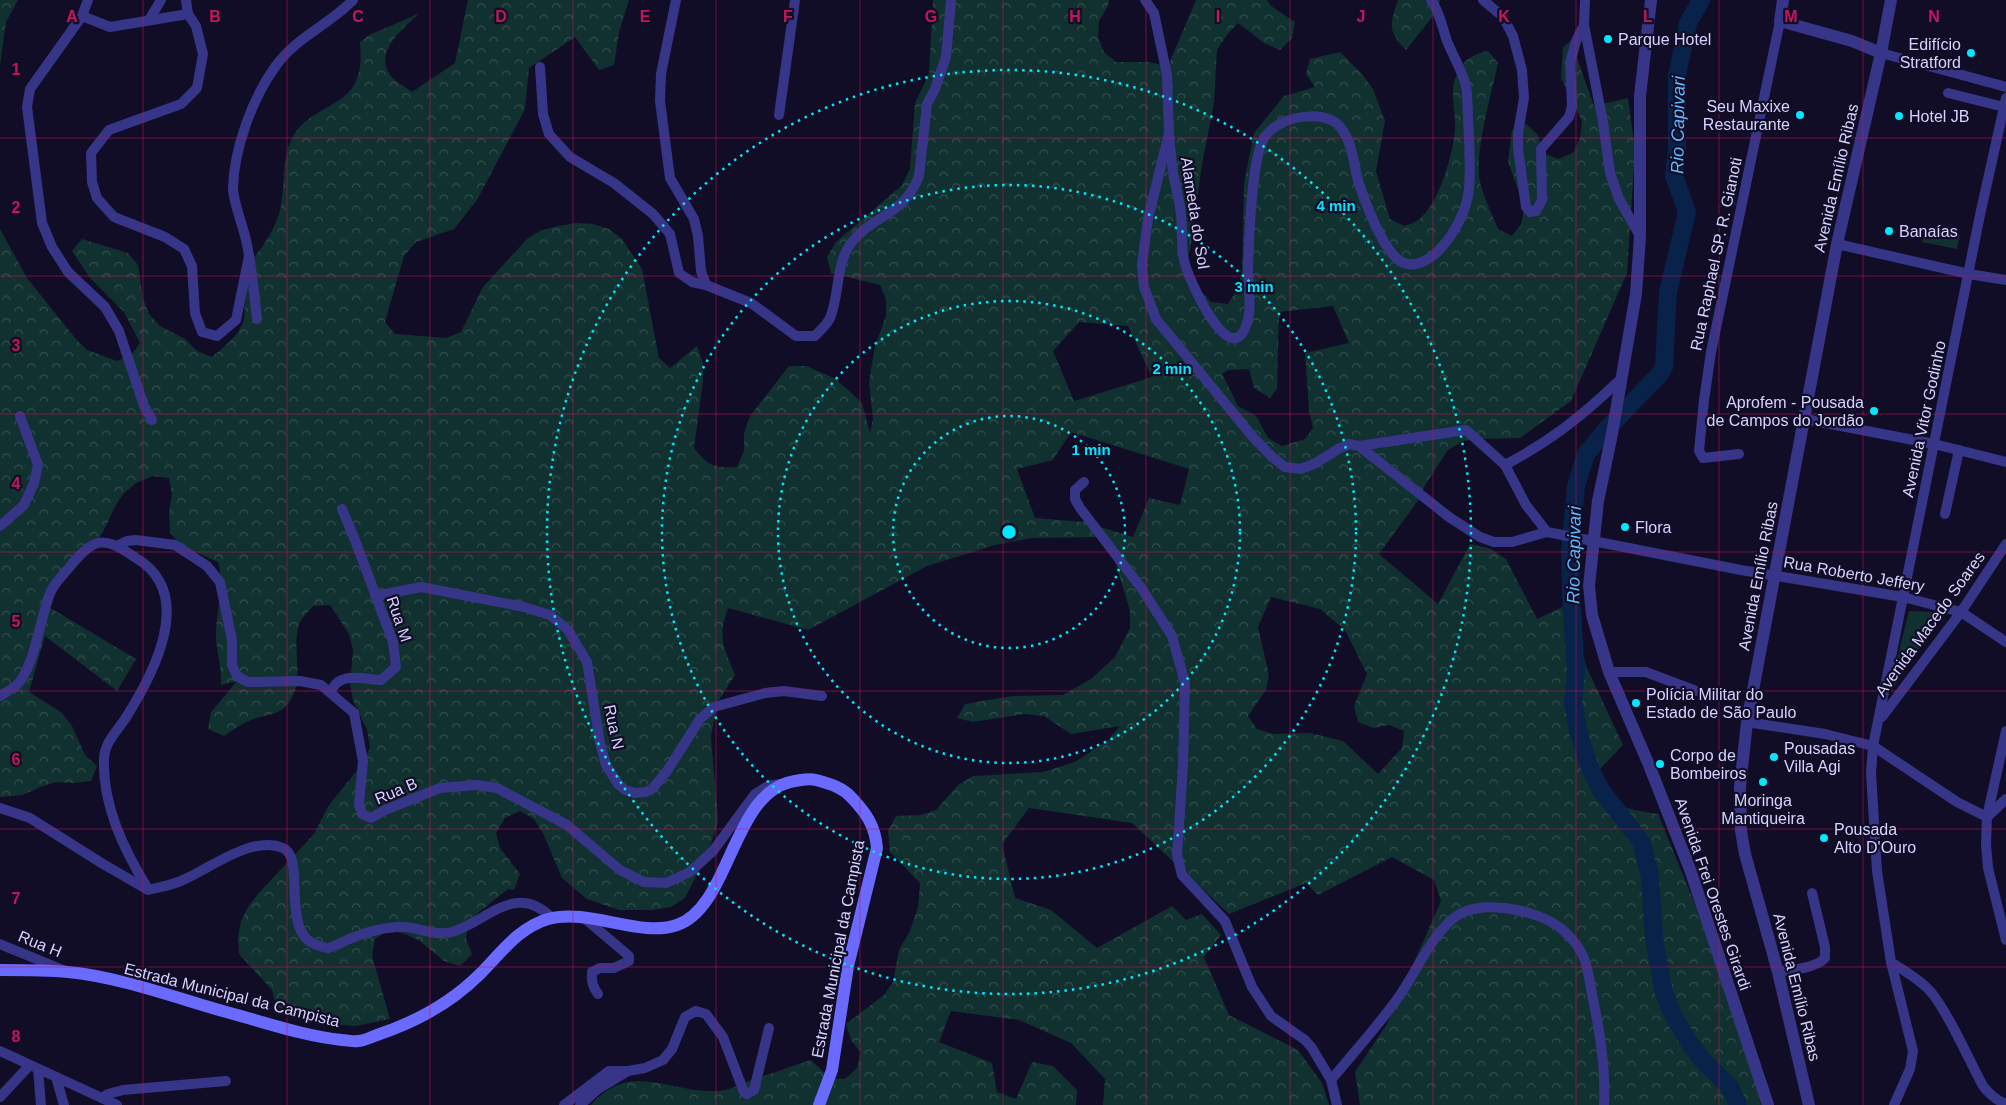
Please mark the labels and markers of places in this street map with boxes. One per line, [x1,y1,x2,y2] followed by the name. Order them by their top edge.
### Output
[1618,31,1711,48] place label: Parque Hotel
[1602,33,1614,45] marker: Parque Hotel
[1900,36,1961,71] place label: Edifício Stratford
[1965,47,1977,59] marker: Edifício Stratford
[1703,98,1790,133] place label: Seu Maxixe Restaurante
[1909,108,1969,125] place label: Hotel JB
[1794,109,1806,121] marker: Seu Maxixe Restaurante
[1893,110,1905,122] marker: Hotel JB
[1899,223,1958,240] place label: Banaías
[1883,225,1895,237] marker: Banaías
[1707,394,1864,429] place label: Aprofem - Pousada de Campos do Jordão
[1868,405,1880,417] marker: Aprofem - Pousada de Campos do Jordão
[1635,519,1672,536] place label: Flora
[1619,521,1631,533] marker: Flora
[1000,523,1018,541] centre of rings
[1646,686,1796,721] place label: Polícia Militar do Estado de São Paulo
[1630,697,1642,709] marker: Polícia Militar do Estado de São Paulo
[1784,740,1855,775] place label: Pousadas Villa Agi
[1670,747,1746,782] place label: Corpo de Bombeiros
[1768,751,1780,763] marker: Pousadas Villa Agi
[1654,758,1666,770] marker: Corpo de Bombeiros
[1757,776,1769,788] marker: Moringa Mantiqueira
[1721,792,1805,827] place label: Moringa Mantiqueira
[1834,821,1916,856] place label: Pousada Alto D'Ouro
[1818,832,1830,844] marker: Pousada Alto D'Ouro

